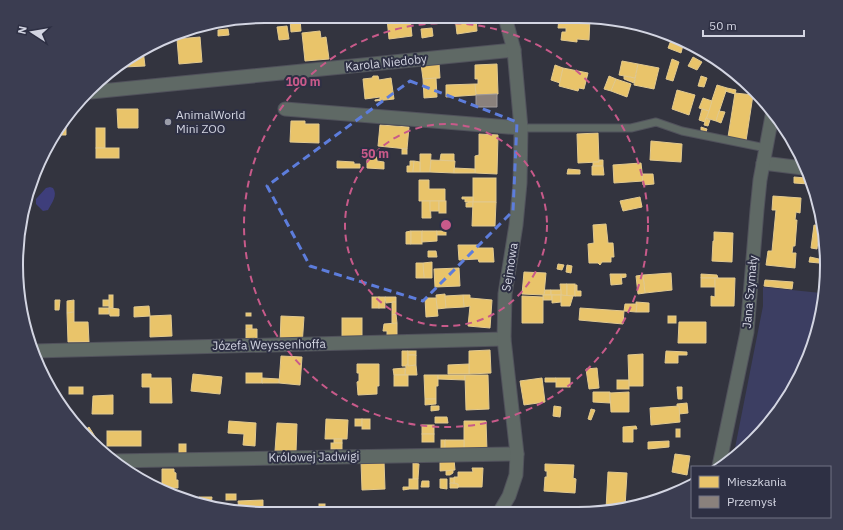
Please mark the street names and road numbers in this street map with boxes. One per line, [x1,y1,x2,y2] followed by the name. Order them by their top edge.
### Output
[344,51,428,74] street label: Karola Niedoby
[498,241,521,292] street label: Sejmowa
[739,255,760,329] street label: Jana Szymały
[212,336,327,353] street label: Józefa Weyssenhoffa
[268,448,360,465] street label: Królowej Jadwigi

